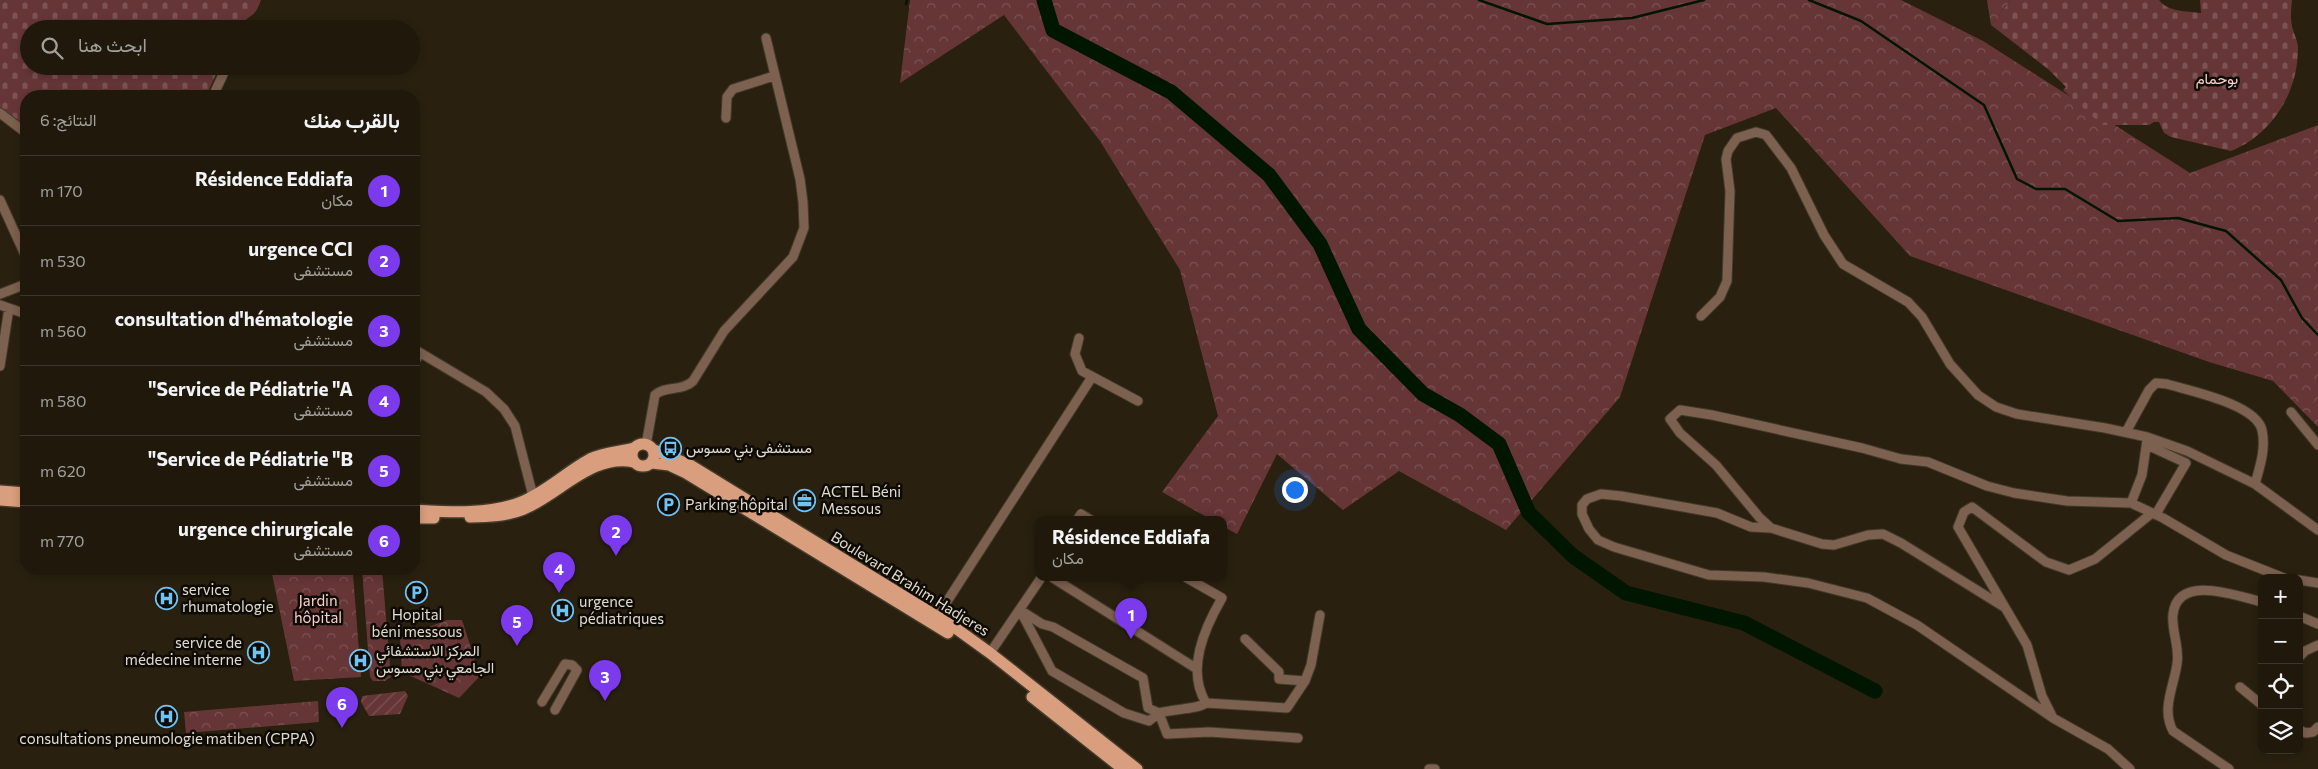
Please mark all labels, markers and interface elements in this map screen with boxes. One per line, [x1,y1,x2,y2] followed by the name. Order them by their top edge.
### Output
[20,20,420,75] search box
[78,33,147,56] text: ابحث هنا
[38,34,66,62] icon: search
[2196,69,2238,89] park label: بوحمام
[304,107,400,132] text: بالقرب منك
[40,110,97,129] text: النتائج: 6
[195,167,353,190] text: Résidence Eddiafa
[40,181,83,200] text: 170 m
[380,181,388,200] text: 1
[321,190,353,209] text: مكان
[248,237,353,260] text: urgence CCI
[40,251,86,270] text: 530 m
[379,251,389,270] text: 2
[293,260,353,279] text: مستشفى
[115,307,353,330] text: consultation d'hématologie
[40,321,86,340] text: 560 m
[379,321,389,340] text: 3
[293,330,353,349] text: مستشفى
[148,377,353,400] text: Service de Pédiatrie "A"
[40,391,86,410] text: 580 m
[379,391,389,410] text: 4
[293,400,353,419] text: مستشفى
[658,436,682,460] bus stop icon: مستشفى بني مسوس
[686,438,812,461] place label: مستشفى بني مسوس
[148,447,353,470] text: Service de Pédiatrie "B"
[40,461,86,480] text: 620 m
[379,461,389,480] text: 5
[293,470,353,489] text: مستشفى
[1282,477,1308,503] your location
[821,482,901,517] place label: ACTEL Béni Messous
[793,489,817,513] office icon: ACTEL Béni Messous
[657,493,681,517] parking icon: Parking hôpital
[685,495,788,513] place label: Parking hôpital
[600,515,632,556] pin: 2
[1035,516,1227,581] popup
[178,517,353,540] text: urgence chirurgicale
[1052,525,1210,548] text: Résidence Eddiafa
[828,527,993,639] street label: Boulevard Brahim Hadjeres
[40,531,84,550] text: 770 m
[379,531,389,550] text: 6
[293,540,353,559] text: مستشفى
[1052,548,1084,567] text: مكان
[543,552,575,593] pin: 4
[2258,574,2303,754] map controls
[2258,574,2303,619] button: +
[182,580,274,615] place label: service rhumatologie
[405,580,429,604] parking icon: Hopital béni messous
[154,587,178,611] hospital icon: service rhumatologie
[294,591,342,626] park label: Jardin hôpital
[579,592,664,627] place label: urgence pédiatriques
[1115,598,1147,639] pin: 1
[551,599,575,623] hospital icon: urgence pédiatriques
[372,605,463,640] place label: Hopital béni messous
[501,605,533,646] pin: 5
[2258,619,2303,664] button: −
[125,633,242,668] place label: service de médecine interne
[246,640,270,664] hospital icon: service de médecine interne
[376,641,494,681] place label: المركز الاستشفائي الجامعي بني مسوس
[348,648,372,672] hospital icon: المركز الاستشفائي الجامعي بني مسوس
[589,660,621,701] pin: 3
[2258,664,2303,709] button: locate
[326,687,358,728] pin: 6
[155,704,179,728] hospital icon: consultations pneumologie matiben (CPPA)
[2258,709,2303,754] button: layers
[19,729,315,747] place label: consultations pneumologie matiben (CPPA)

